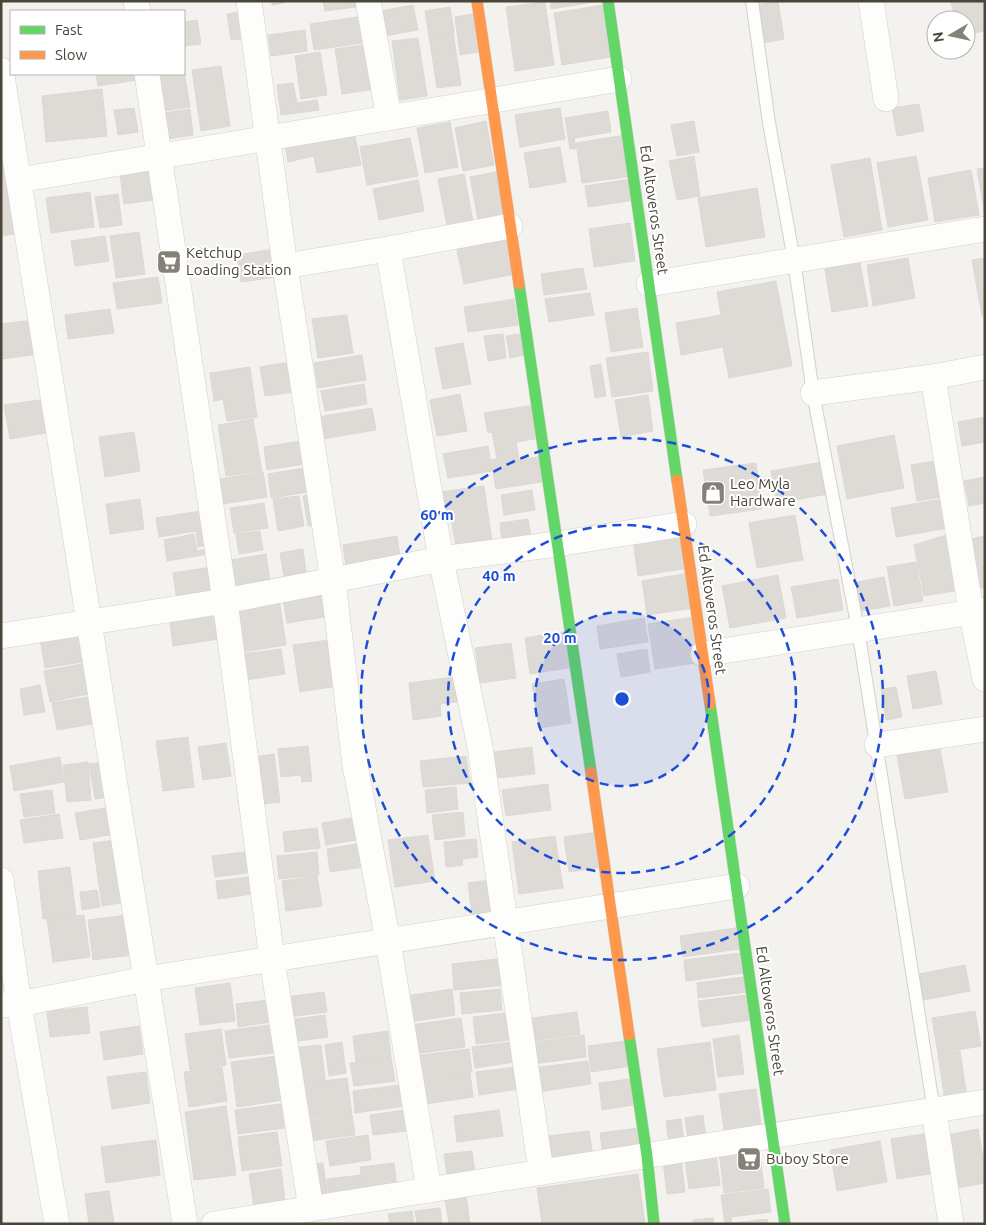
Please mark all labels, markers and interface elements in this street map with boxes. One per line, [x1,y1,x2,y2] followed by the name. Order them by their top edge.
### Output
[10,10,185,75] legend
[926,10,976,60] north arrow
[55,21,83,38] text: Fast
[929,31,947,43] text: N
[55,46,88,63] text: Slow
[637,144,672,276] street label: Ed Altoveros Street
[186,244,291,278] place label: Ketchup Loading Station
[156,249,182,275] supermarket icon: Ketchup Loading Station
[730,475,796,509] place label: Leo Myla Hardware
[700,480,726,506] shop icon: Leo Myla Hardware
[420,506,454,523] text: 60 m
[695,544,730,676] street label: Ed Altoveros Street
[482,567,516,584] text: 40 m
[543,629,577,646] text: 20 m
[613,690,631,708] centre of rings
[753,945,788,1077] street label: Ed Altoveros Street
[736,1146,762,1172] supermarket icon: Buboy Store
[766,1150,849,1167] place label: Buboy Store

